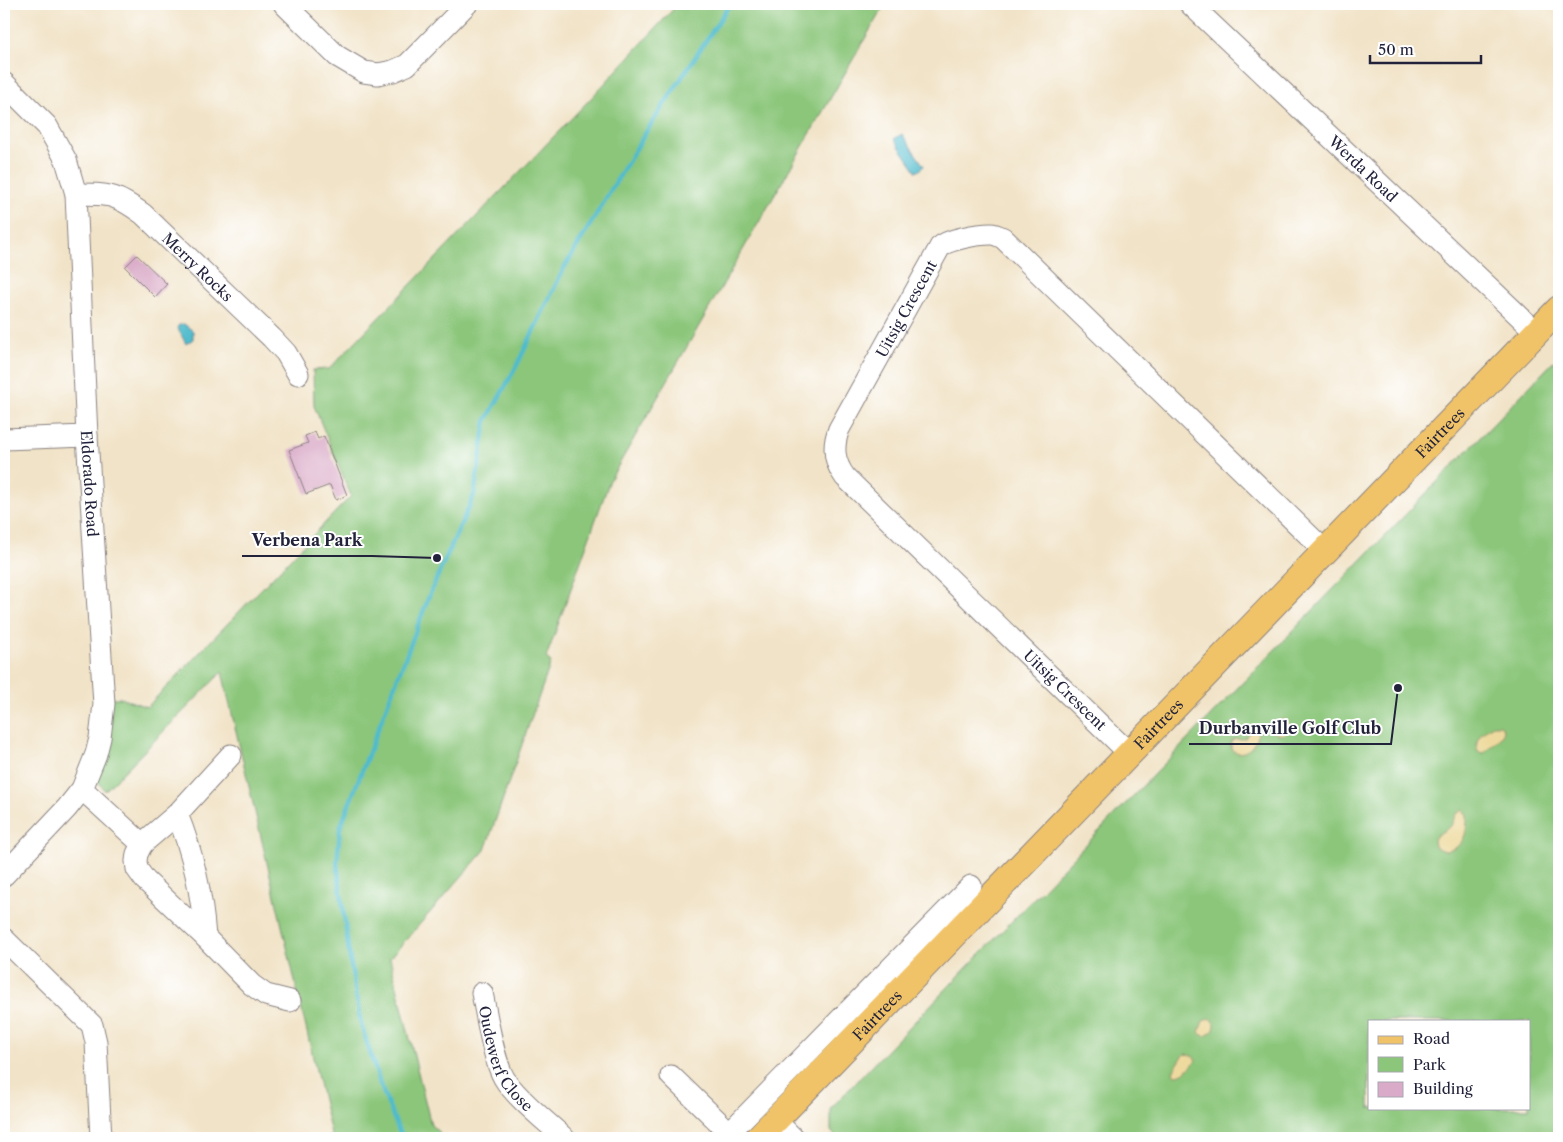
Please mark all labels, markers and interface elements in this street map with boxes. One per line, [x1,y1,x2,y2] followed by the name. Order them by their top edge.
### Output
[1370,32,1482,64] scale bar
[1378,40,1414,59] text: 50 m
[1324,131,1402,205] street label: Werda Road
[158,228,237,305] street label: Merry Rocks
[871,256,941,360] street label: Uitsig Crescent
[1411,403,1468,462] street label: Fairtrees
[77,430,103,537] street label: Eldorado Road
[242,525,372,556] callout: Verbena Park
[251,530,363,550] text: Verbena Park
[1020,646,1111,735] street label: Uitsig Crescent
[1130,695,1187,753] street label: Fairtrees
[1189,713,1391,744] callout: Durbanville Golf Club
[1199,718,1381,738] text: Durbanville Golf Club
[848,986,905,1044] street label: Fairtrees
[475,1004,537,1115] street label: Oudewerf Close
[1368,1020,1530,1110] legend
[1413,1029,1450,1048] text: Road
[1413,1055,1447,1074] text: Park
[1413,1079,1473,1098] text: Building

